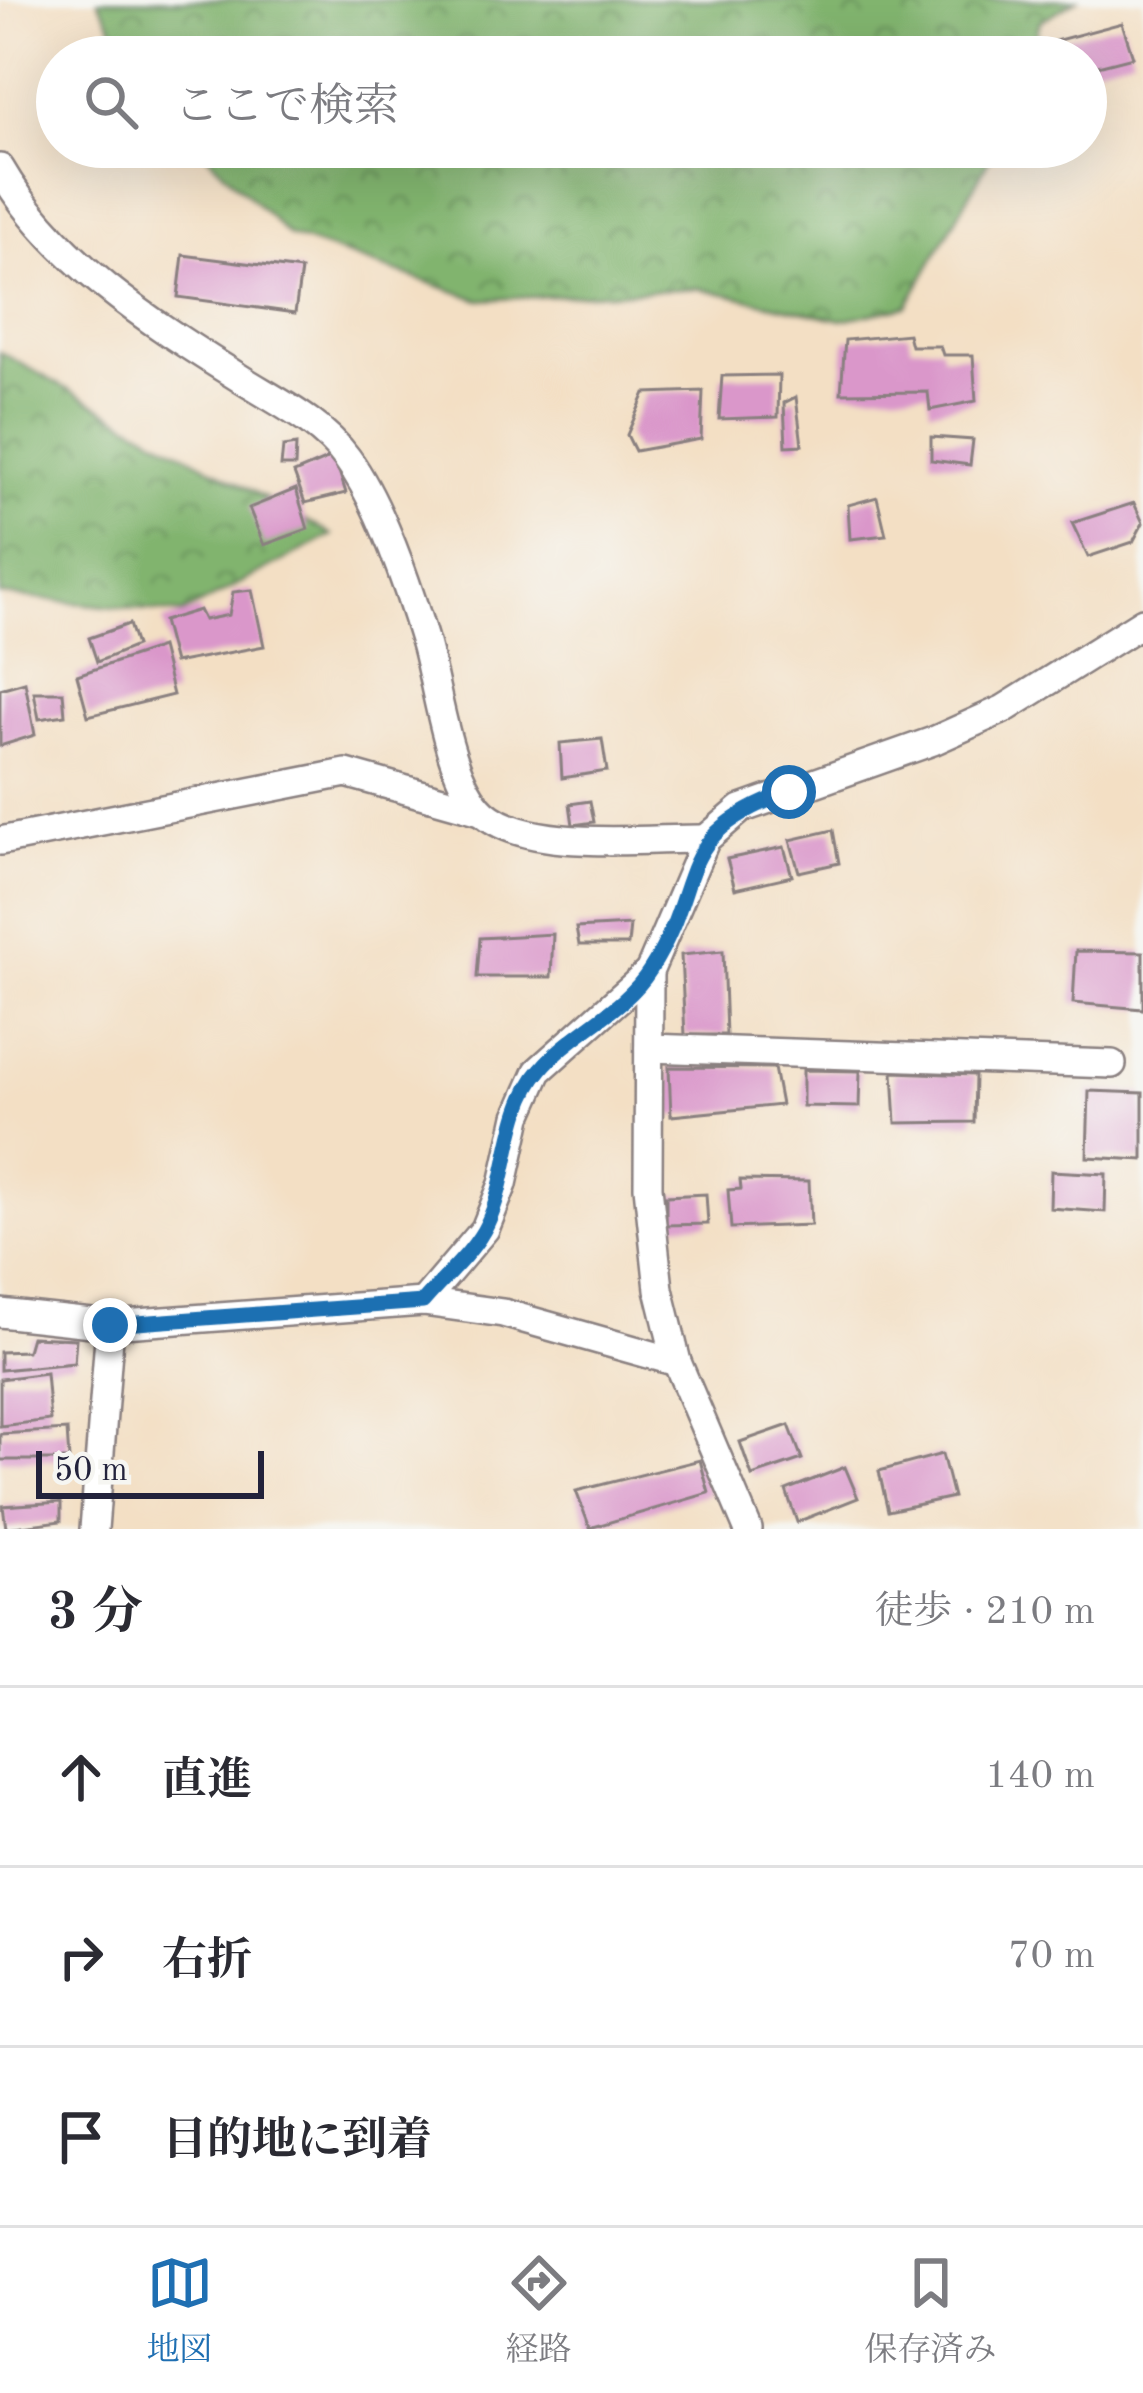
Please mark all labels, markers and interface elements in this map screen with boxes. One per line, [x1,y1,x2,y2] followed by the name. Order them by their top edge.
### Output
[36,36,1107,168] search box
[78,69,144,135] icon: search
[174,86,399,131] text: ここで検索
[762,765,816,819] route start
[83,1298,137,1352] route end
[36,1445,264,1498] scale bar
[54,1455,128,1488] text: 50 m
[48,1589,143,1640] text: 3 分
[874,1593,1095,1632] text: 徒歩 · 210 m
[48,1744,114,1810] icon: ahead
[985,1757,1095,1796] text: 140 m
[162,1760,252,1805] text: 直進
[48,1924,114,1990] icon: right
[1008,1937,1095,1976] text: 70 m
[162,1940,252,1985] text: 右折
[48,2104,114,2170] icon: arrive
[162,2120,432,2165] text: 目的地に到着
[147,2250,213,2372] tab: 地図
[506,2250,572,2372] tab: 経路
[865,2250,997,2372] tab: 保存済み

